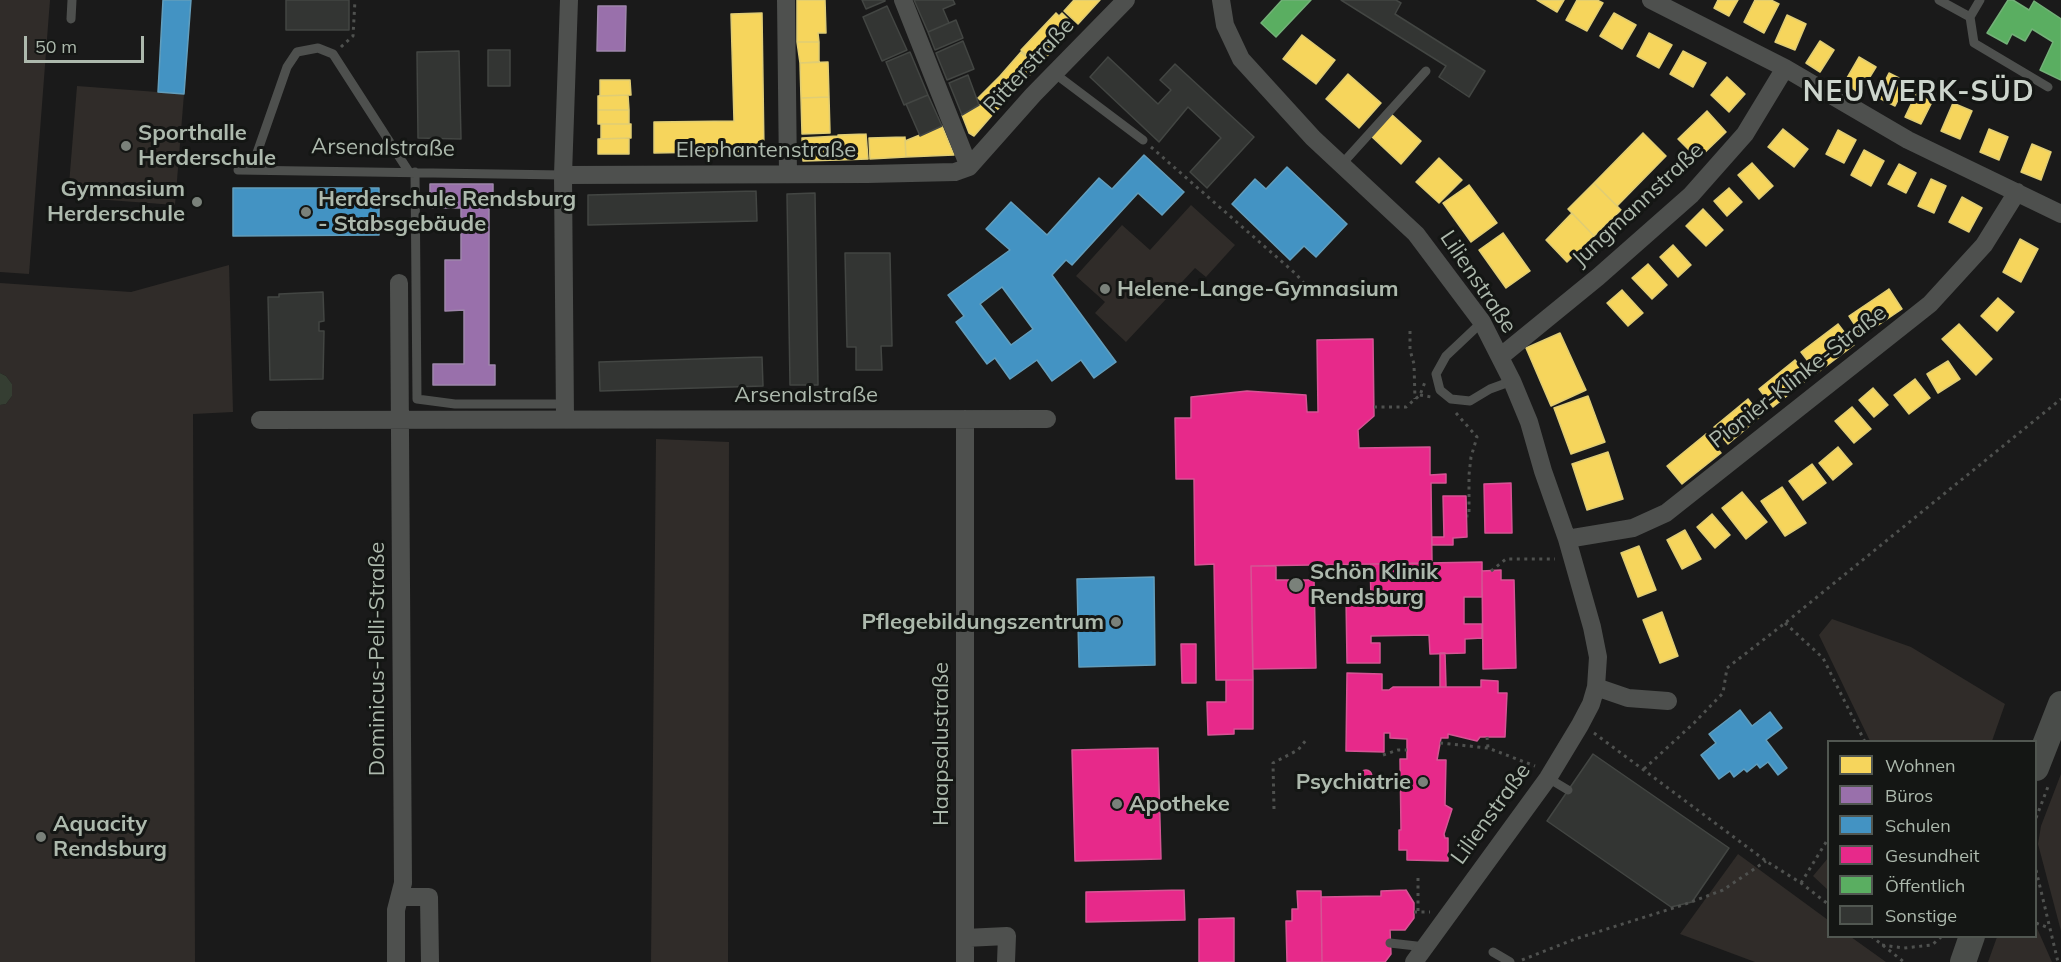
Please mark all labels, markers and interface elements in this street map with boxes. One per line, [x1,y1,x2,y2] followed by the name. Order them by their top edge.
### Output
[978,13,1080,119] street label: Ritterstraße
[27,24,147,62] scale bar
[35,35,77,58] text: 50 m
[1803,76,2035,110] district label: NEUWERK-SÜD
[138,120,276,172] place label: Sporthalle Herderschule
[311,134,455,162] street label: Arsenalstraße
[676,137,856,163] street label: Elephantenstraße
[1567,137,1709,273] street label: Jungmannstraße
[119,139,133,153] marker: Sporthalle Herderschule
[47,176,185,228] place label: Gymnasium Herderschule
[318,186,576,237] place label: Herderschule Rendsburg - Stabsgebäude
[190,195,204,209] marker: Gymnasium Herderschule
[299,205,313,219] marker: Herderschule Rendsburg - Stabsgebäude
[1434,226,1522,338] street label: Lilienstraße
[1117,276,1399,302] place label: Helene-Lange-Gymnasium
[1098,282,1112,296] marker: Helene-Lange-Gymnasium
[1704,300,1892,454] street label: Pionier-Klinke-Straße
[734,382,878,408] street label: Arsenalstraße
[364,542,390,776] street label: Dominicus-Pelli-Straße
[1310,559,1438,610] place label: Schön Klinik Rendsburg
[1287,576,1305,594] marker: Schön Klinik Rendsburg
[861,609,1104,635] place label: Pflegebildungszentrum
[1109,615,1123,629] marker: Pflegebildungszentrum
[928,662,954,826] street label: Haapsalustraße
[1827,740,2037,938] legend
[1885,754,1956,777] text: Wohnen
[1446,758,1536,870] street label: Lilienstraße
[1296,769,1411,795] place label: Psychiatrie
[1416,775,1430,789] marker: Psychiatrie
[1885,784,1933,807] text: Büros
[1129,791,1230,817] place label: Apotheke
[1110,797,1124,811] marker: Apotheke
[53,811,167,862] place label: Aquacity Rendsburg
[1885,814,1951,837] text: Schulen
[34,830,48,844] marker: Aquacity Rendsburg
[1885,844,1980,867] text: Gesundheit
[1885,874,1965,897] text: Öffentlich
[1885,904,1957,927] text: Sonstige

